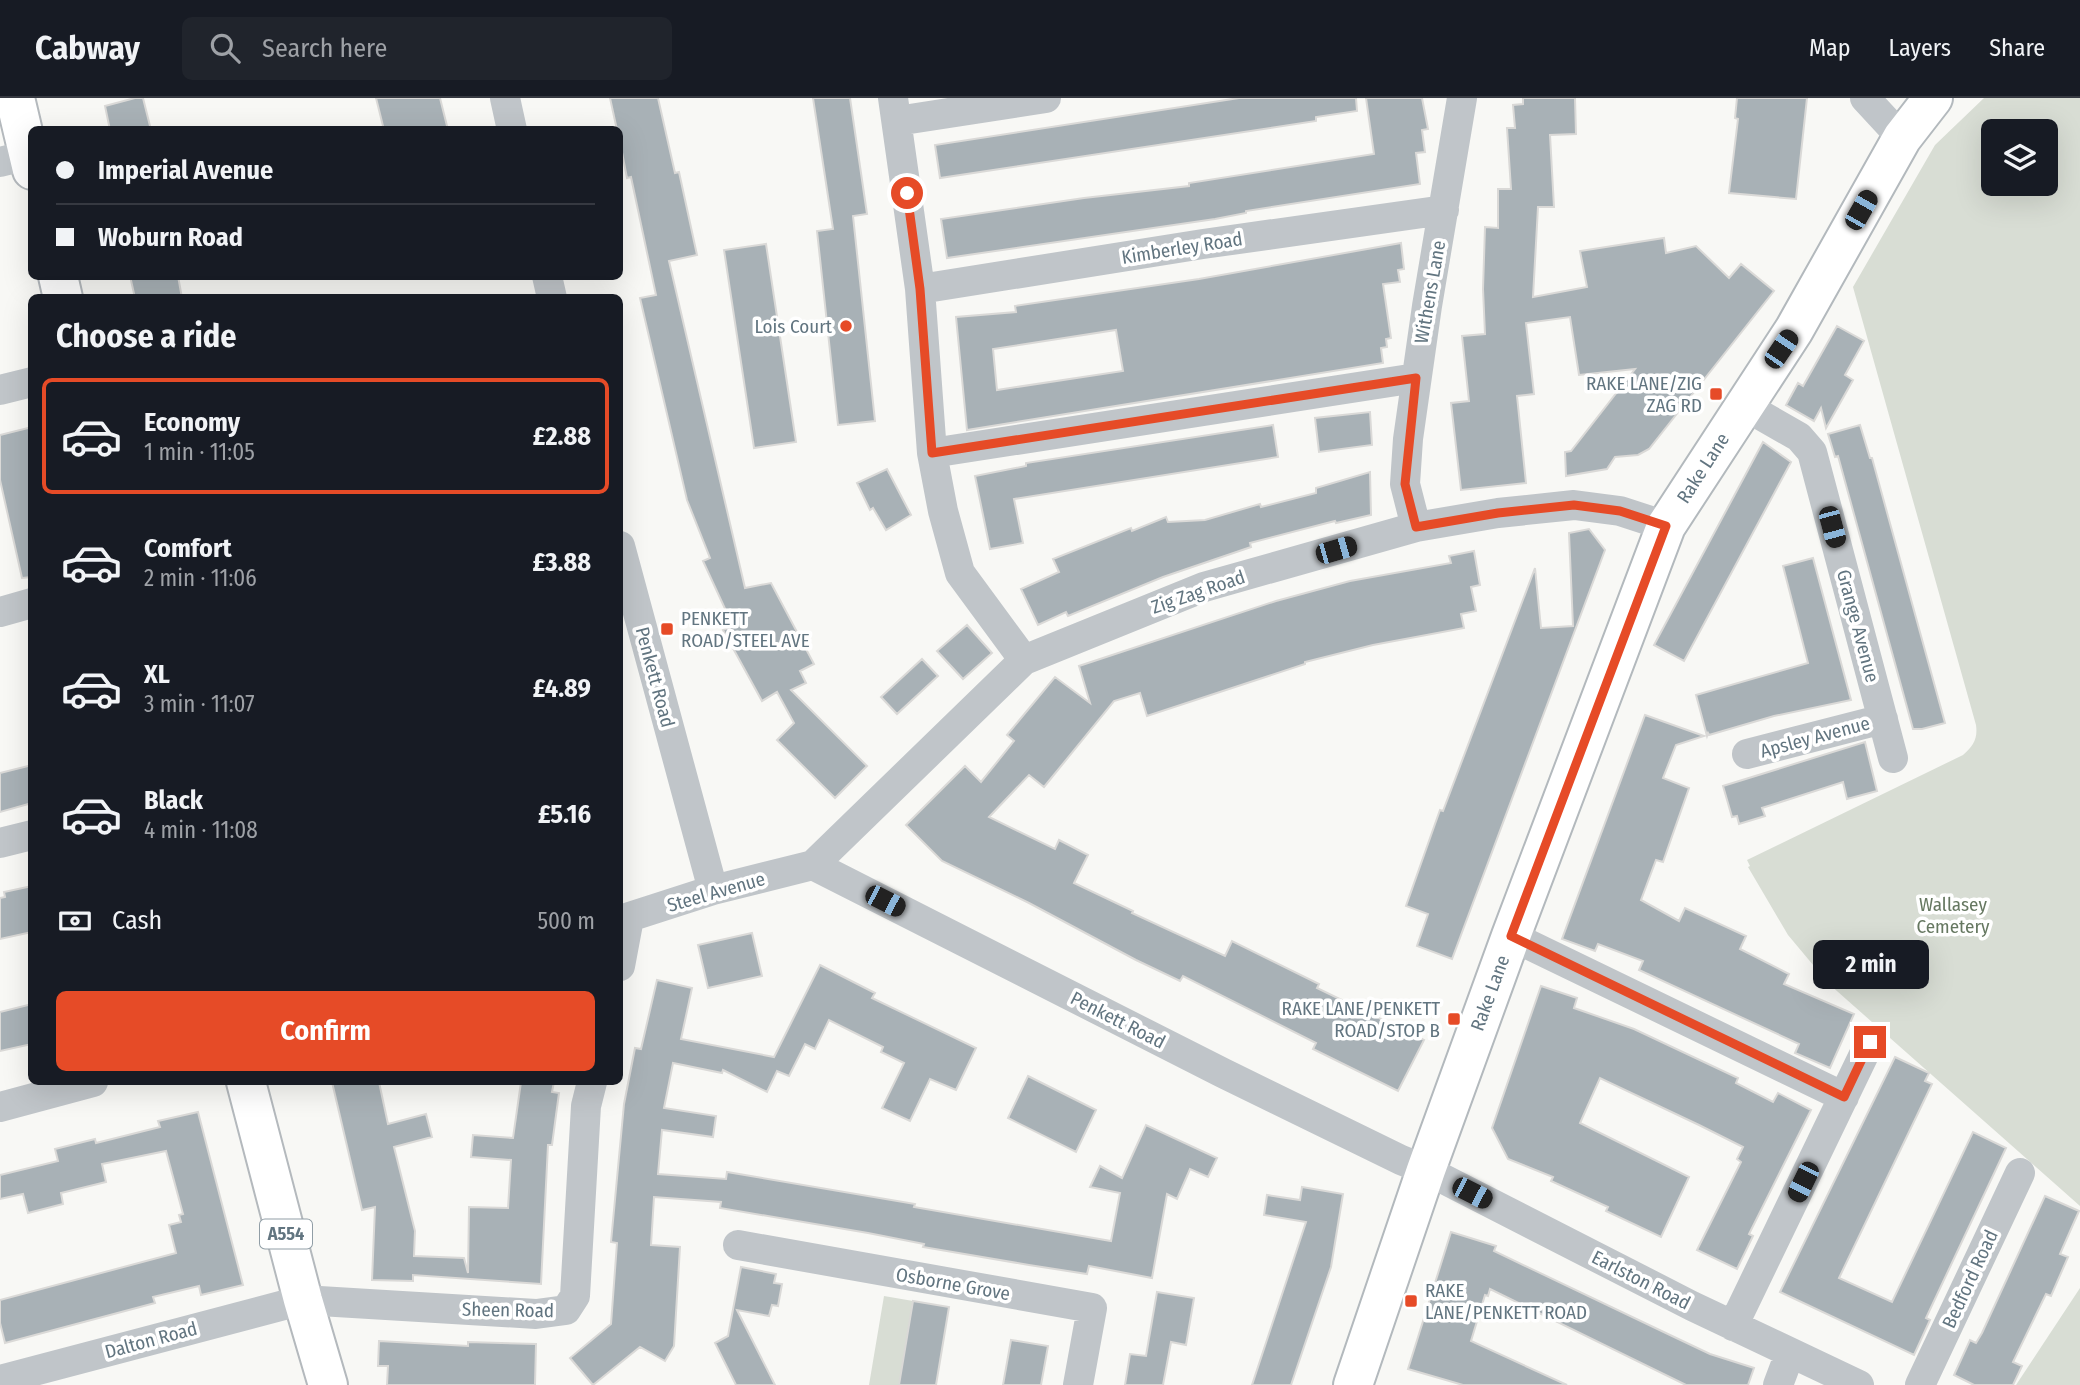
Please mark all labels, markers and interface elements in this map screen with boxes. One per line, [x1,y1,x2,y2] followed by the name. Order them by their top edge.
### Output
[182,17,672,80] search box
[35,28,140,68] text: Cabway
[206,29,244,67] icon: search
[262,33,387,64] text: Search here
[1809,34,1851,62] text: Map
[1889,34,1951,62] text: Layers
[1989,34,2045,62] text: Share
[1981,119,2058,196] map controls
[1981,119,2058,196] button: layers
[98,155,273,186] text: Imperial Avenue
[891,177,923,209] route start
[1842,187,1881,233] car
[98,222,243,253] text: Woburn Road
[1120,227,1244,269] street label: Kimberley Road
[1410,239,1450,345] street label: Withens Lane
[755,315,833,338] place label: Lois Court
[56,317,237,355] text: Choose a ride
[838,318,854,334] marker: Lois Court
[1761,326,1802,372] car
[1586,372,1702,417] place label: RAKE LANE/ZIG ZAG RD
[1708,386,1724,402] marker: RAKE LANE/ZIG ZAG RD
[60,405,123,468] icon: car
[144,407,240,438] text: Economy
[533,421,591,452] text: £2.88
[1672,429,1734,507] street label: Rake Lane
[144,438,255,466] text: 1 min · 11:05
[1817,504,1848,550] car
[60,531,123,594] icon: car
[144,533,232,564] text: Comfort
[1313,534,1360,566] car
[533,547,591,578] text: £3.88
[144,564,257,592] text: 2 min · 11:06
[1148,565,1248,619] street label: Zig Zag Road
[1832,567,1884,685] street label: Grange Avenue
[681,607,810,652] place label: PENKETT ROAD/STEEL AVE
[659,621,675,637] marker: PENKETT ROAD/STEEL AVE
[631,624,679,730] street label: Penkett Road
[60,657,123,720] icon: car
[144,659,170,690] text: XL
[533,673,591,704] text: £4.89
[144,690,254,718] text: 3 min · 11:07
[1758,711,1872,763] street label: Apsley Avenue
[60,783,123,846] icon: car
[144,785,203,816] text: Black
[538,799,591,830] text: £5.16
[144,816,258,844] text: 4 min · 11:08
[664,867,768,917] street label: Steel Avenue
[862,882,909,920] car
[1916,893,1990,938] park label: Wallasey Cemetery
[56,902,94,940] icon: cash
[112,905,162,936] text: Cash
[537,907,595,935] text: 500 m
[1812,940,1928,990] callout: 2 min
[1846,950,1897,978] text: 2 min
[1466,952,1514,1034] street label: Rake Lane
[1067,986,1169,1054] street label: Penkett Road
[56,991,595,1071] button: Confirm
[1282,997,1440,1042] place label: RAKE LANE/PENKETT ROAD/STOP B
[1446,1011,1462,1027] marker: RAKE LANE/PENKETT ROAD/STOP B
[1854,1026,1886,1058] route end
[1785,1159,1822,1205] car
[1449,1174,1496,1212] car
[260,1219,312,1248] road number: A554
[1937,1226,2003,1332] street label: Bedford Road
[1588,1245,1694,1315] street label: Earlston Road
[894,1263,1012,1305] street label: Osborne Grove
[1425,1279,1587,1324] place label: RAKE LANE/PENKETT ROAD
[1403,1293,1419,1309] marker: RAKE LANE/PENKETT ROAD
[462,1298,554,1322] street label: Sheen Road
[102,1317,200,1363] street label: Dalton Road

